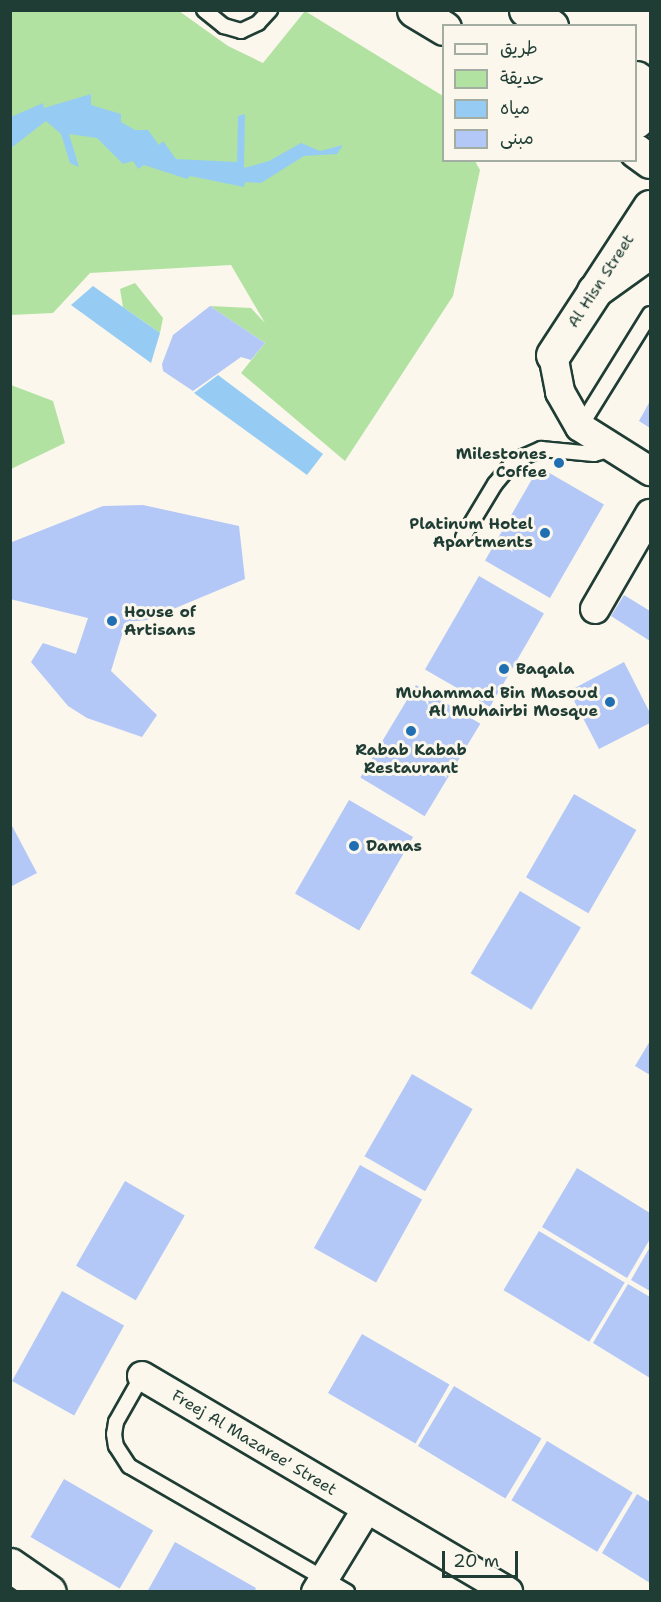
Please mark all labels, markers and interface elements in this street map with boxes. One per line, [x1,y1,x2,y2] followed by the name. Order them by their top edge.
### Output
[442,24,637,162] legend
[500,36,538,60] text: طريق
[500,66,544,90] text: حديقة
[500,96,530,120] text: مياه
[500,126,534,150] text: مبنى
[564,231,638,331] street label: Al Hisn Street
[456,444,547,482] place label: Milestones Coffee
[552,456,566,470] marker: Milestones Coffee
[409,514,533,552] place label: Platinum Hotel Apartments
[538,526,552,540] marker: Platinum Hotel Apartments
[124,602,196,640] place label: House of Artisans
[105,614,119,628] marker: House of Artisans
[516,659,574,679] place label: Baqala
[497,662,511,676] marker: Baqala
[396,683,598,721] place label: Muhammad Bin Masoud Al Muhairbi Mosque
[603,695,617,709] marker: Muhammad Bin Masoud Al Muhairbi Mosque
[404,724,418,738] marker: Rabab Kabab Restaurant
[355,740,467,778] place label: Rabab Kabab Restaurant
[366,836,422,856] place label: Damas
[347,839,361,853] marker: Damas
[168,1386,340,1500] street label: Freej Al Mazaree' Street
[445,1539,522,1577] scale bar
[453,1549,499,1573] text: 20 m

